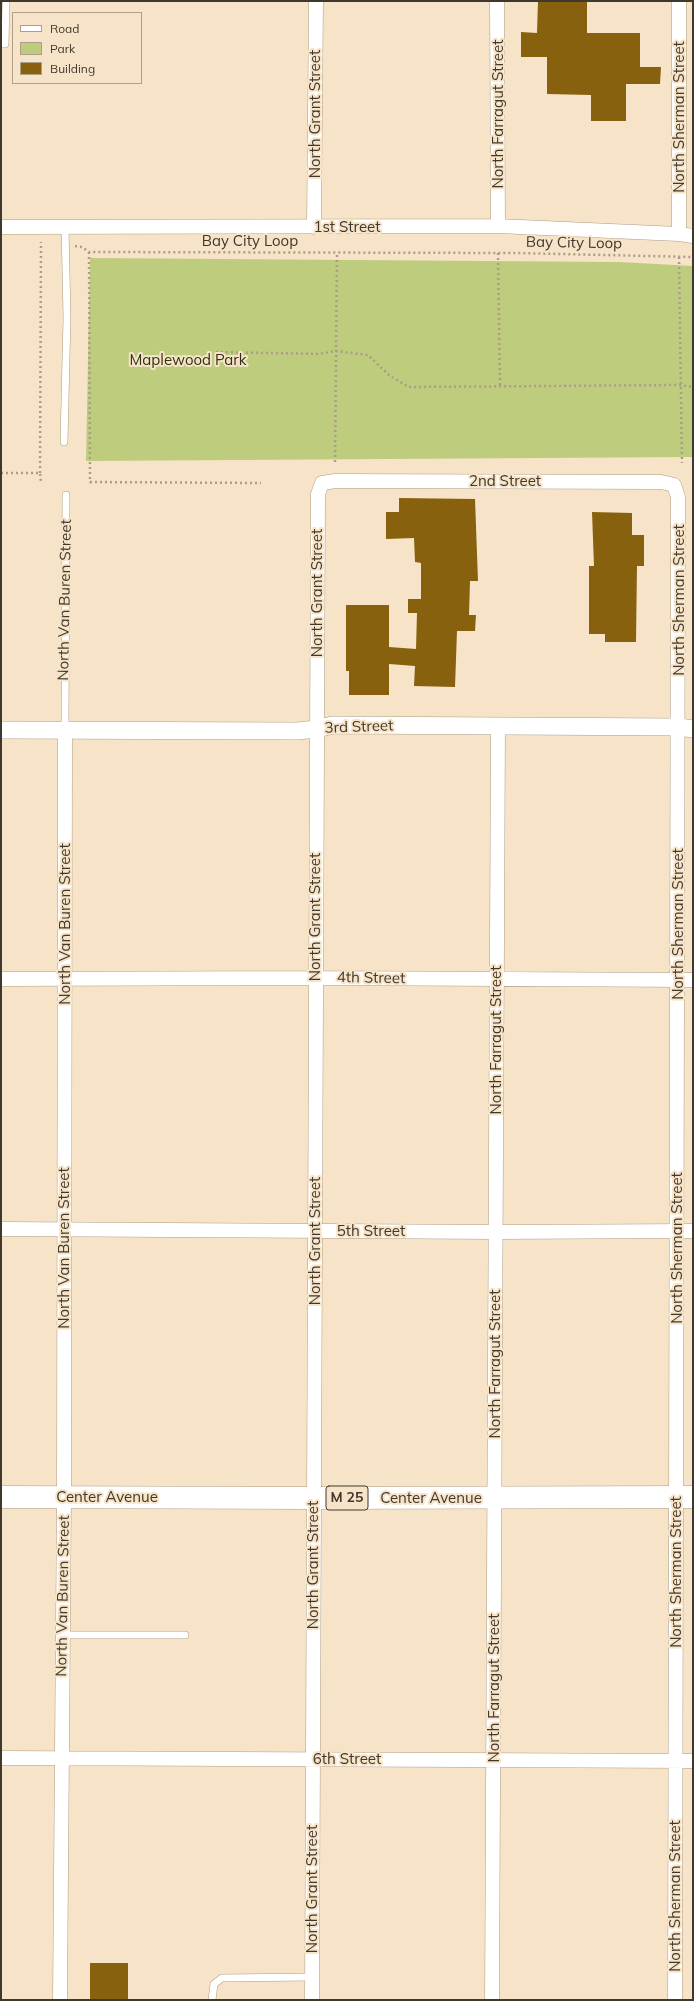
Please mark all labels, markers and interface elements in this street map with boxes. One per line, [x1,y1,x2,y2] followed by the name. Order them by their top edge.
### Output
[12,12,142,84] legend
[50,21,79,36] text: Road
[489,40,507,188] street label: North Farragut Street
[50,41,75,56] text: Park
[670,41,688,193] street label: North Sherman Street
[306,50,324,178] street label: North Grant Street
[50,61,95,76] text: Building
[313,218,381,236] street label: 1st Street
[202,232,298,250] street label: Bay City Loop
[526,233,622,253] street label: Bay City Loop
[129,351,247,369] park label: Maplewood Park
[469,472,541,490] street label: 2nd Street
[55,519,75,681] street label: North Van Buren Street
[670,524,688,676] street label: North Sherman Street
[308,529,326,657] street label: North Grant Street
[324,717,394,737] street label: 3rd Street
[56,843,74,1005] street label: North Van Buren Street
[669,848,687,1000] street label: North Sherman Street
[306,853,324,981] street label: North Grant Street
[487,966,505,1114] street label: North Farragut Street
[337,968,405,988] street label: 4th Street
[55,1167,73,1329] street label: North Van Buren Street
[668,1172,686,1324] street label: North Sherman Street
[306,1177,324,1305] street label: North Grant Street
[337,1222,405,1240] street label: 5th Street
[486,1290,504,1438] street label: North Farragut Street
[326,1486,368,1510] road number: M 25
[56,1488,158,1506] street label: Center Avenue
[380,1489,482,1507] street label: Center Avenue
[667,1496,685,1648] street label: North Sherman Street
[304,1501,322,1629] street label: North Grant Street
[53,1515,73,1677] street label: North Van Buren Street
[485,1614,503,1762] street label: North Farragut Street
[313,1750,381,1768] street label: 6th Street
[666,1820,684,1972] street label: North Sherman Street
[303,1825,321,1953] street label: North Grant Street

